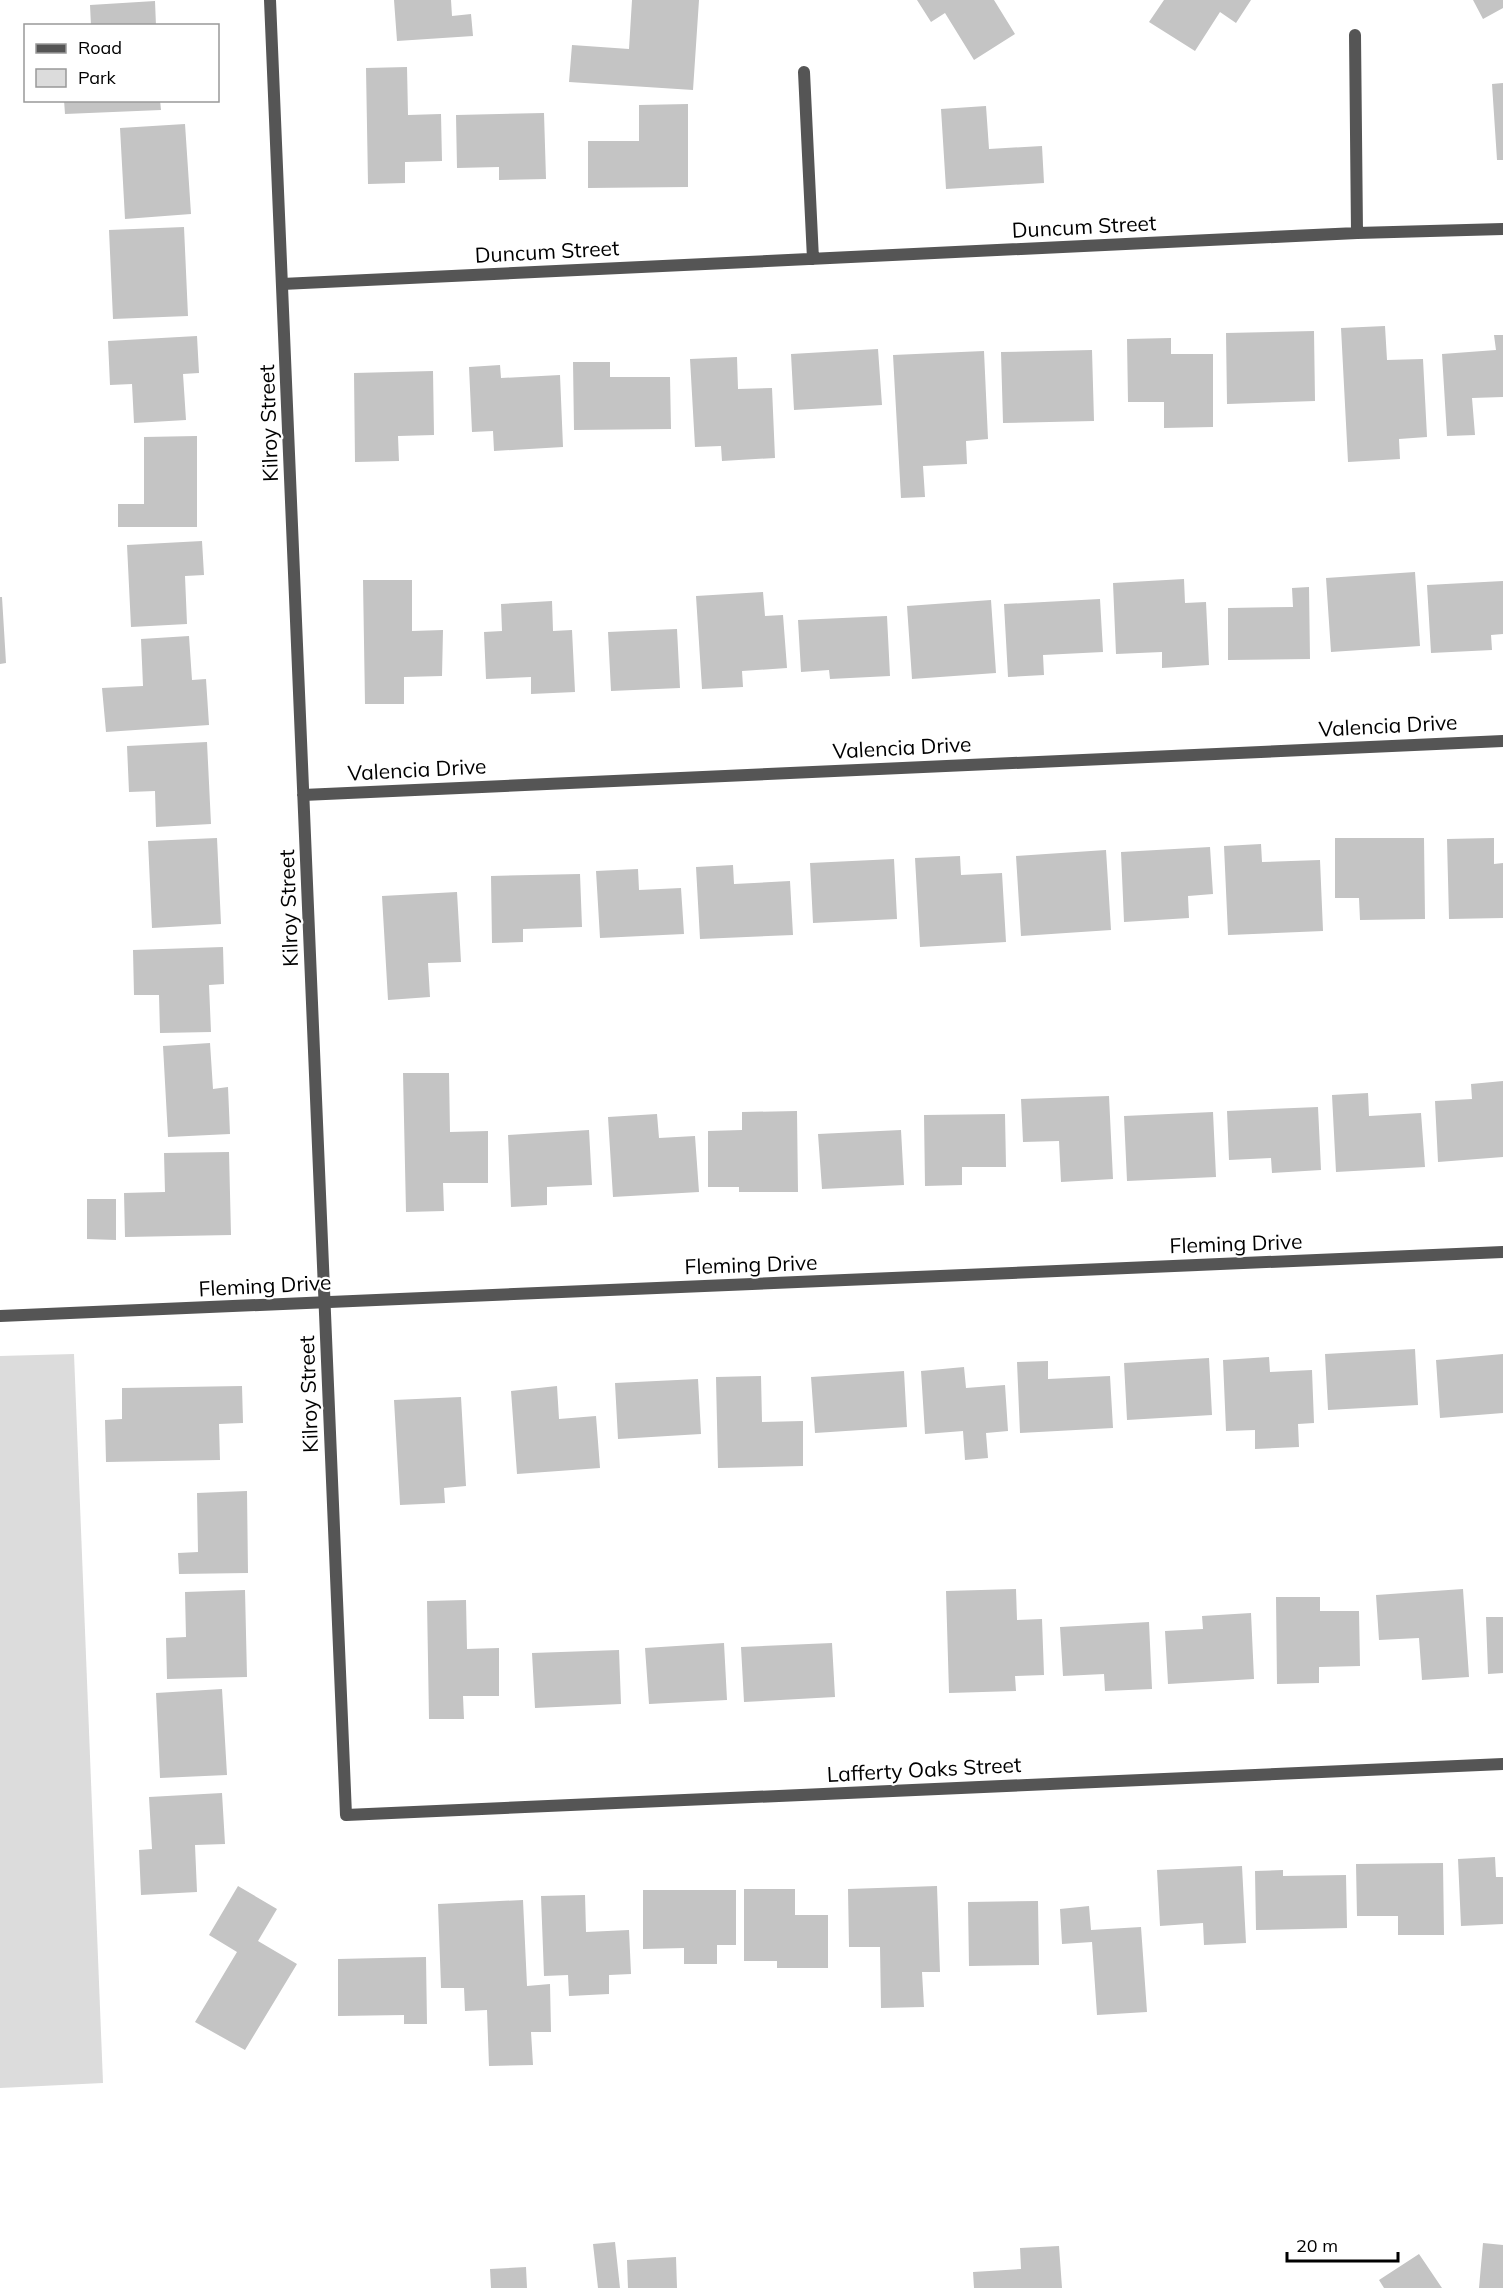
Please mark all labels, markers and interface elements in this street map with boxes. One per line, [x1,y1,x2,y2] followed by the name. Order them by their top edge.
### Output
[24,24,219,102] legend
[78,36,122,59] text: Road
[78,66,117,89] text: Park
[1011,209,1157,243] street label: Duncum Street
[474,234,620,268] street label: Duncum Street
[253,364,283,482] street label: Kilroy Street
[1318,708,1458,742] street label: Valencia Drive
[832,730,972,764] street label: Valencia Drive
[347,752,487,786] street label: Valencia Drive
[273,849,303,967] street label: Kilroy Street
[1169,1228,1303,1258] street label: Fleming Drive
[684,1249,818,1279] street label: Fleming Drive
[198,1269,332,1301] street label: Fleming Drive
[293,1335,323,1453] street label: Kilroy Street
[826,1751,1022,1787] street label: Lafferty Oaks Street
[1287,2225,1398,2263] scale bar
[1296,2234,1338,2257] text: 20 m

